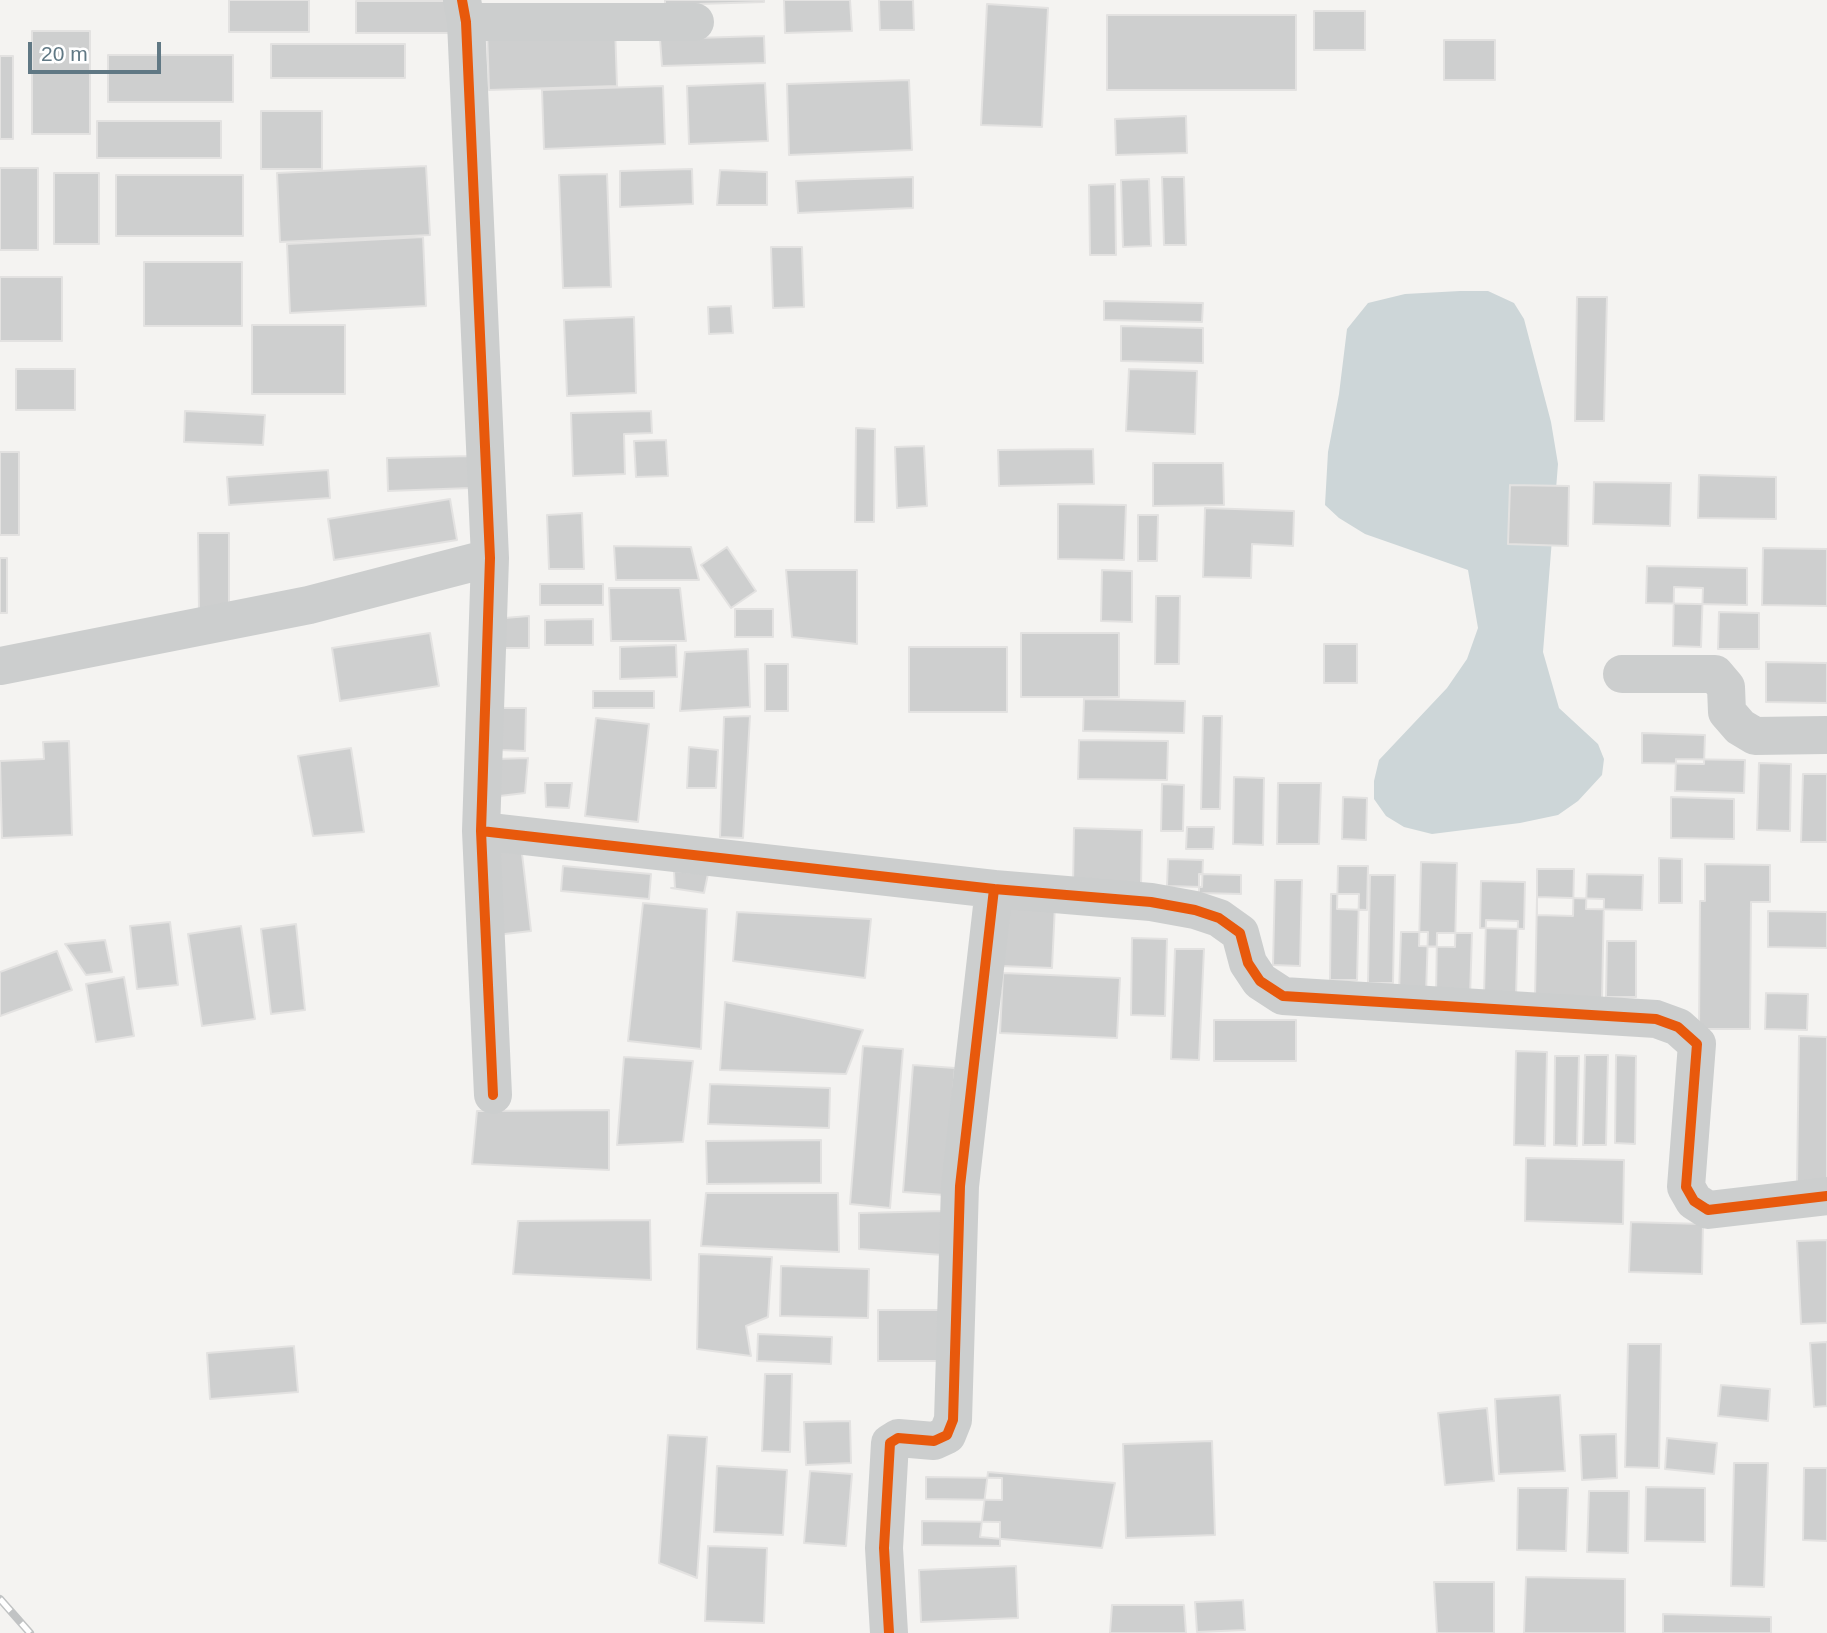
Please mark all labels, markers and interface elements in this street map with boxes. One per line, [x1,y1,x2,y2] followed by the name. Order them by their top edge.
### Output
[32,28,164,72] scale bar
[41,42,88,65] text: 20 m

